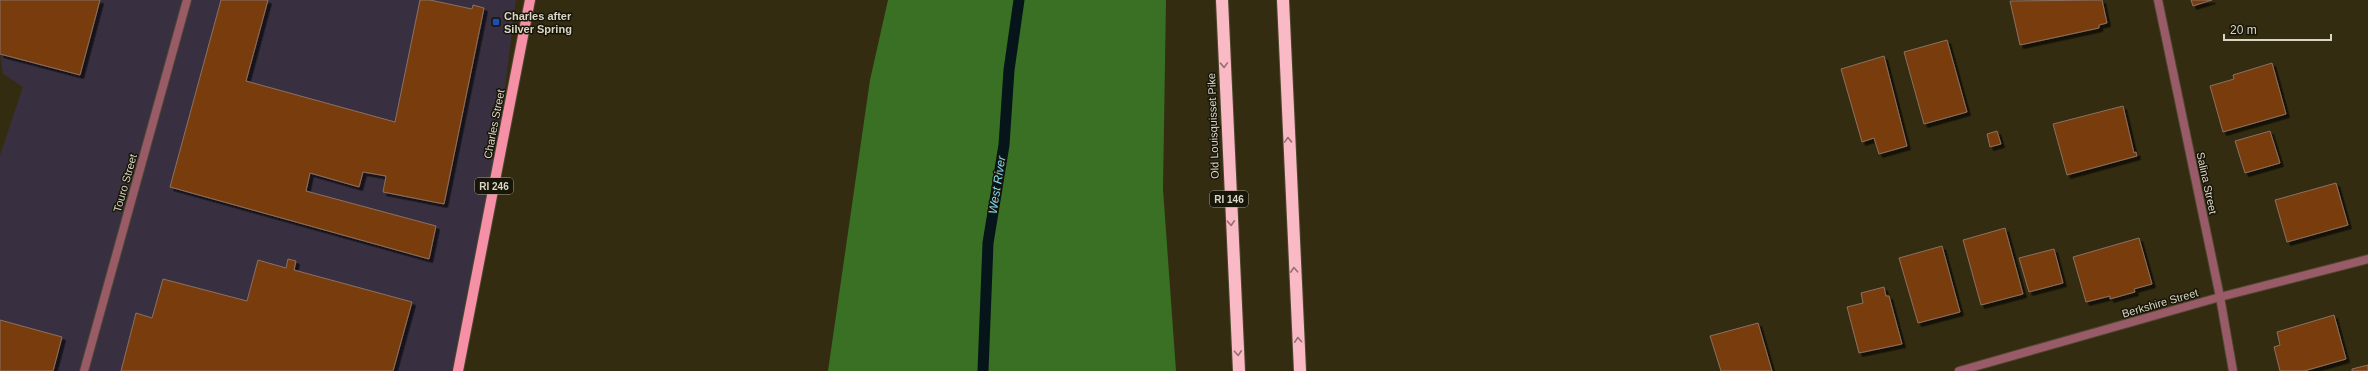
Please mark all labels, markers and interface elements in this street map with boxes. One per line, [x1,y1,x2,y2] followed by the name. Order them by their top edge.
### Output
[504,10,572,35] place label: Charles after Silver Spring
[2224,16,2331,42] scale bar
[491,17,501,27] marker: Charles after Silver Spring
[2230,23,2257,37] text: 20 m
[1220,62,1228,68] one-way arrow
[1205,73,1221,179] street label: Old Louisquisset Pike
[481,88,507,160] street label: Charles Street
[1284,137,1293,143] one-way arrow
[2195,151,2219,215] street label: Salina Street
[111,153,139,213] street label: Touro Street
[986,154,1009,215] water label: West River
[475,178,513,194] road number: RI 246
[1210,191,1248,207] road number: RI 146
[1226,220,1235,226] one-way arrow
[1289,267,1298,273] one-way arrow
[2120,286,2200,320] street label: Berkshire Street
[1293,337,1302,343] one-way arrow
[1233,350,1242,356] one-way arrow

